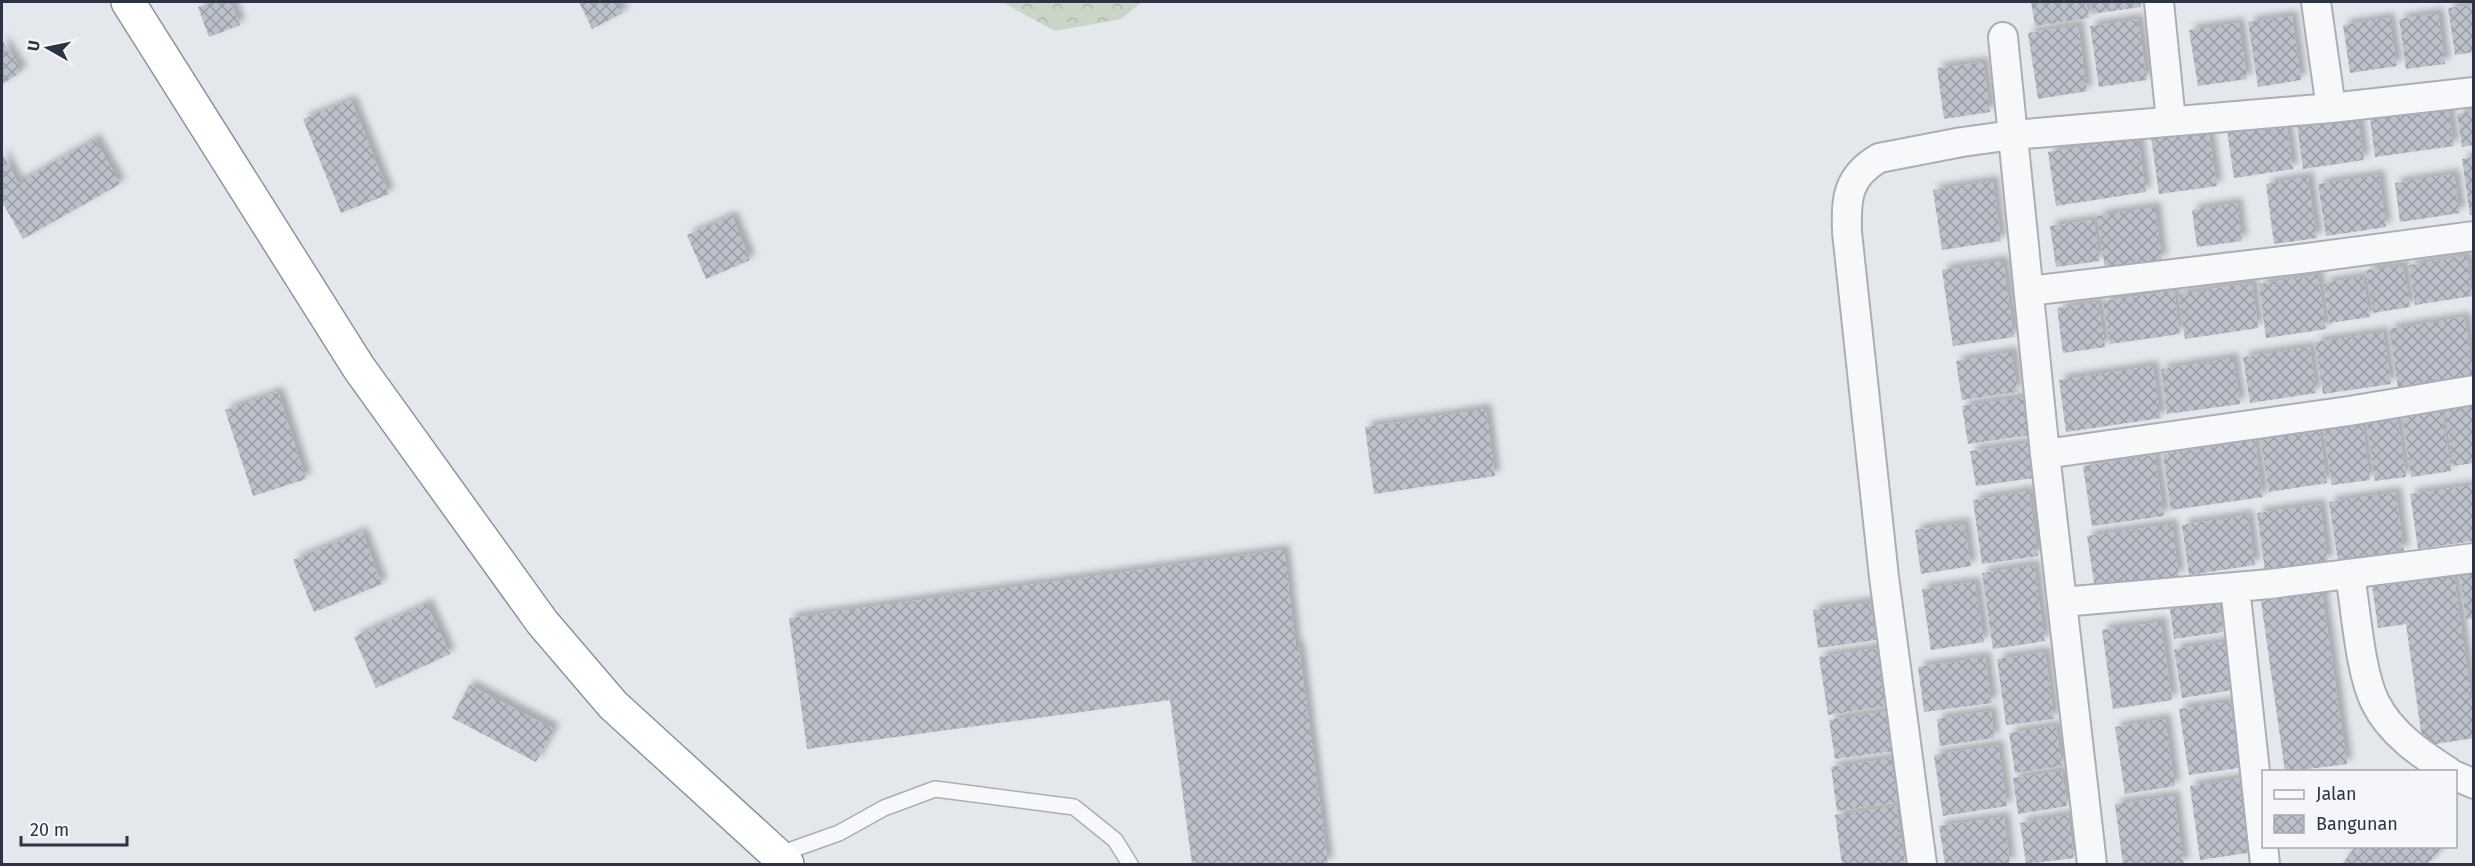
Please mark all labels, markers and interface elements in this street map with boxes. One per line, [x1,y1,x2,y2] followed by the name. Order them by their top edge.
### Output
[18,18,78,78] north arrow
[23,39,44,52] text: U
[2262,770,2457,848] legend
[2316,783,2357,805] text: Jalan
[21,809,128,847] scale bar
[2316,813,2398,835] text: Bangunan
[30,819,69,841] text: 20 m

